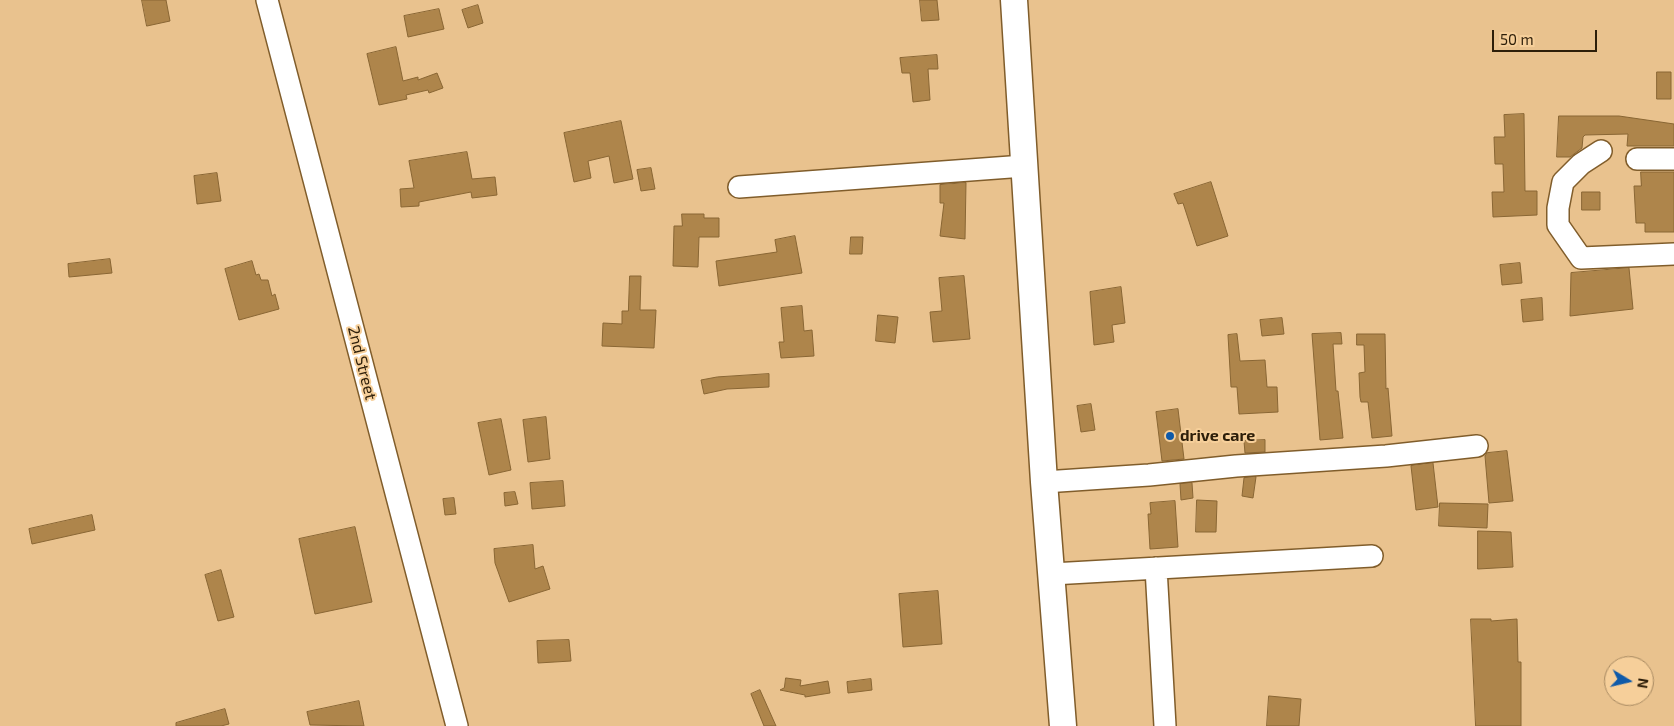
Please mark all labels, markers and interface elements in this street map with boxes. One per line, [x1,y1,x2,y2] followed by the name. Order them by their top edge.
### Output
[1494,20,1599,52] scale bar
[1500,30,1534,48] text: 50 m
[344,324,380,402] street label: 2nd Street
[1180,426,1255,446] place label: drive care
[1164,430,1176,442] marker: drive care
[1604,656,1654,706] north arrow
[1634,677,1653,690] text: N

